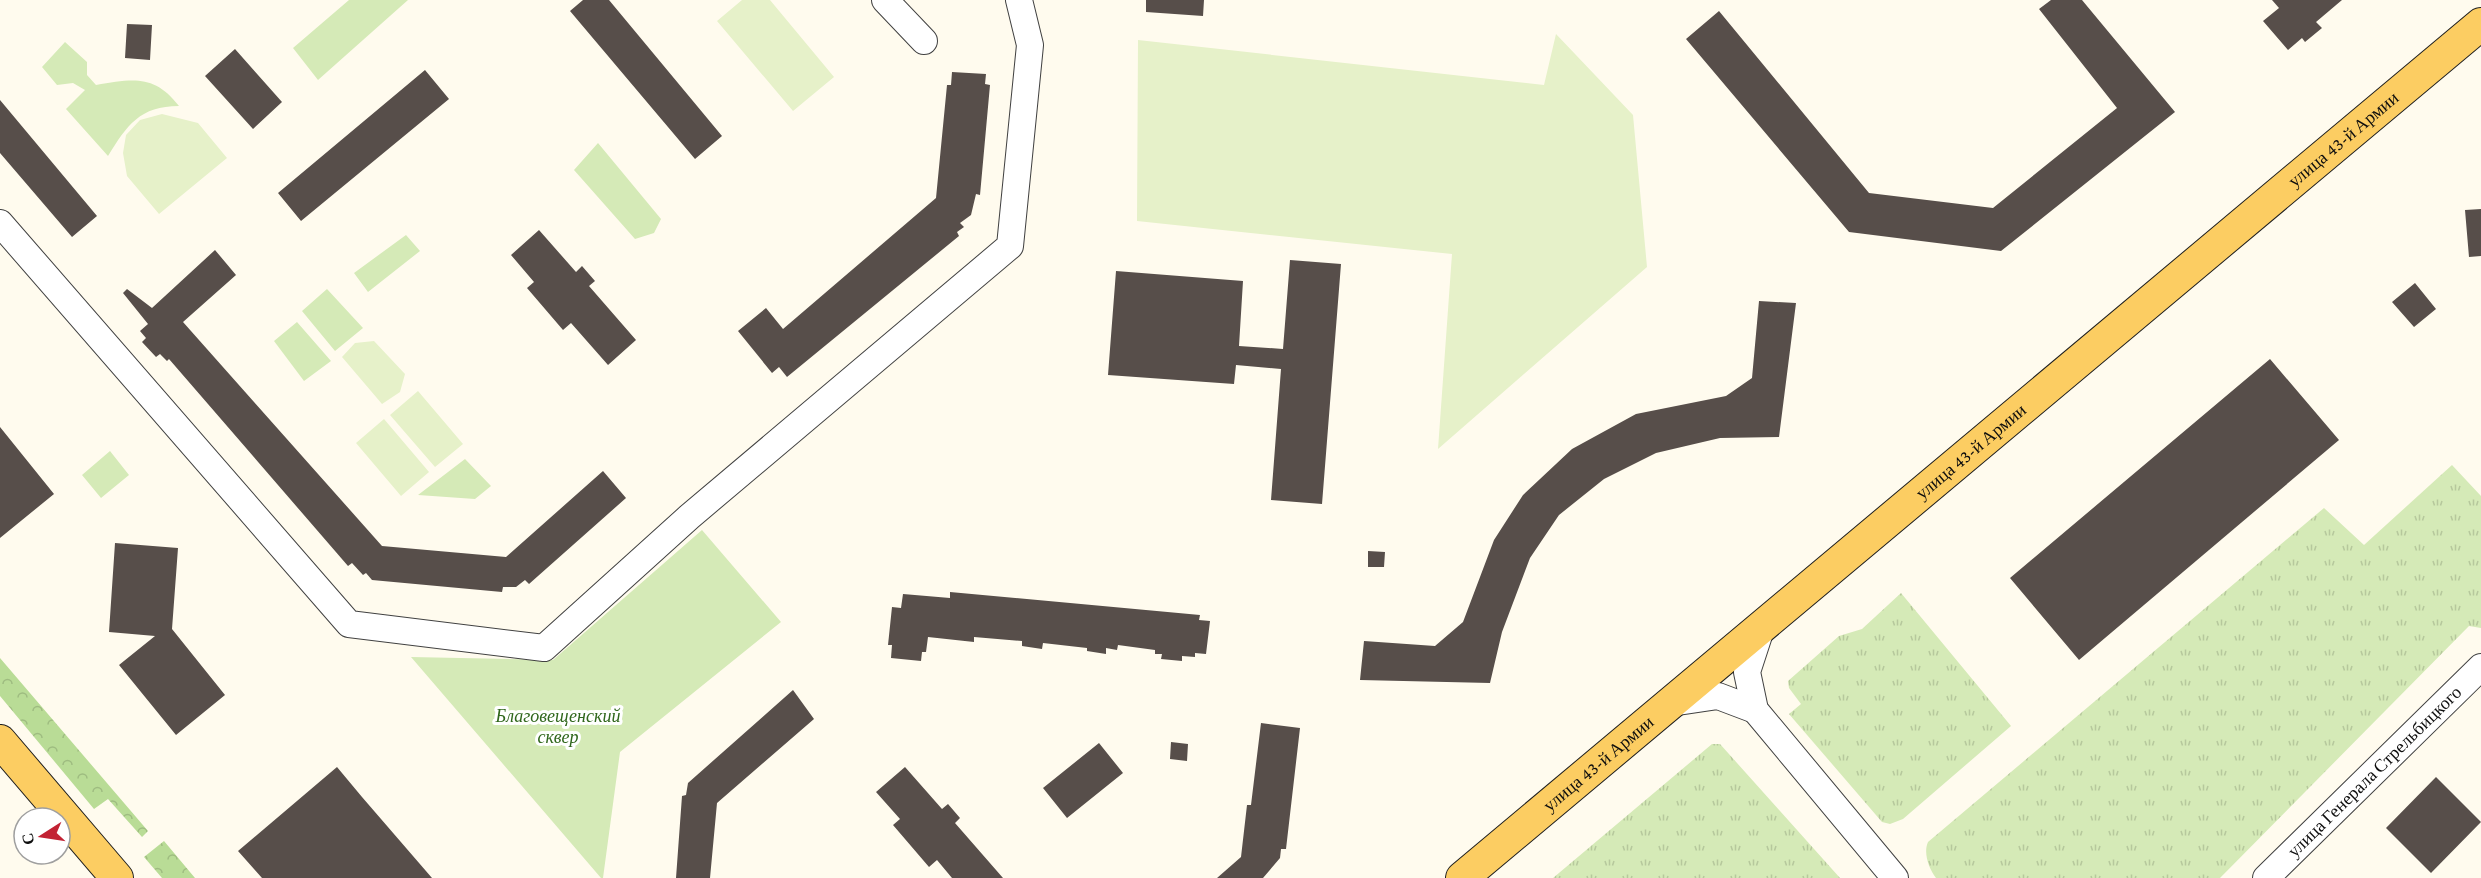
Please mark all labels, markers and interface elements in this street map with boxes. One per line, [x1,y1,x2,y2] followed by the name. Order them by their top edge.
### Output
[2284,87,2403,191] street label: улица 43-й Армии
[1912,399,2030,503] street label: улица 43-й Армии
[2283,682,2465,861] street label: улица Генерала Стрельбицкого
[495,706,620,747] park label: Благовещенский сквер
[1539,712,1658,815] street label: улица 43-й Армии
[12,806,72,866] north arrow
[18,832,37,846] text: С

